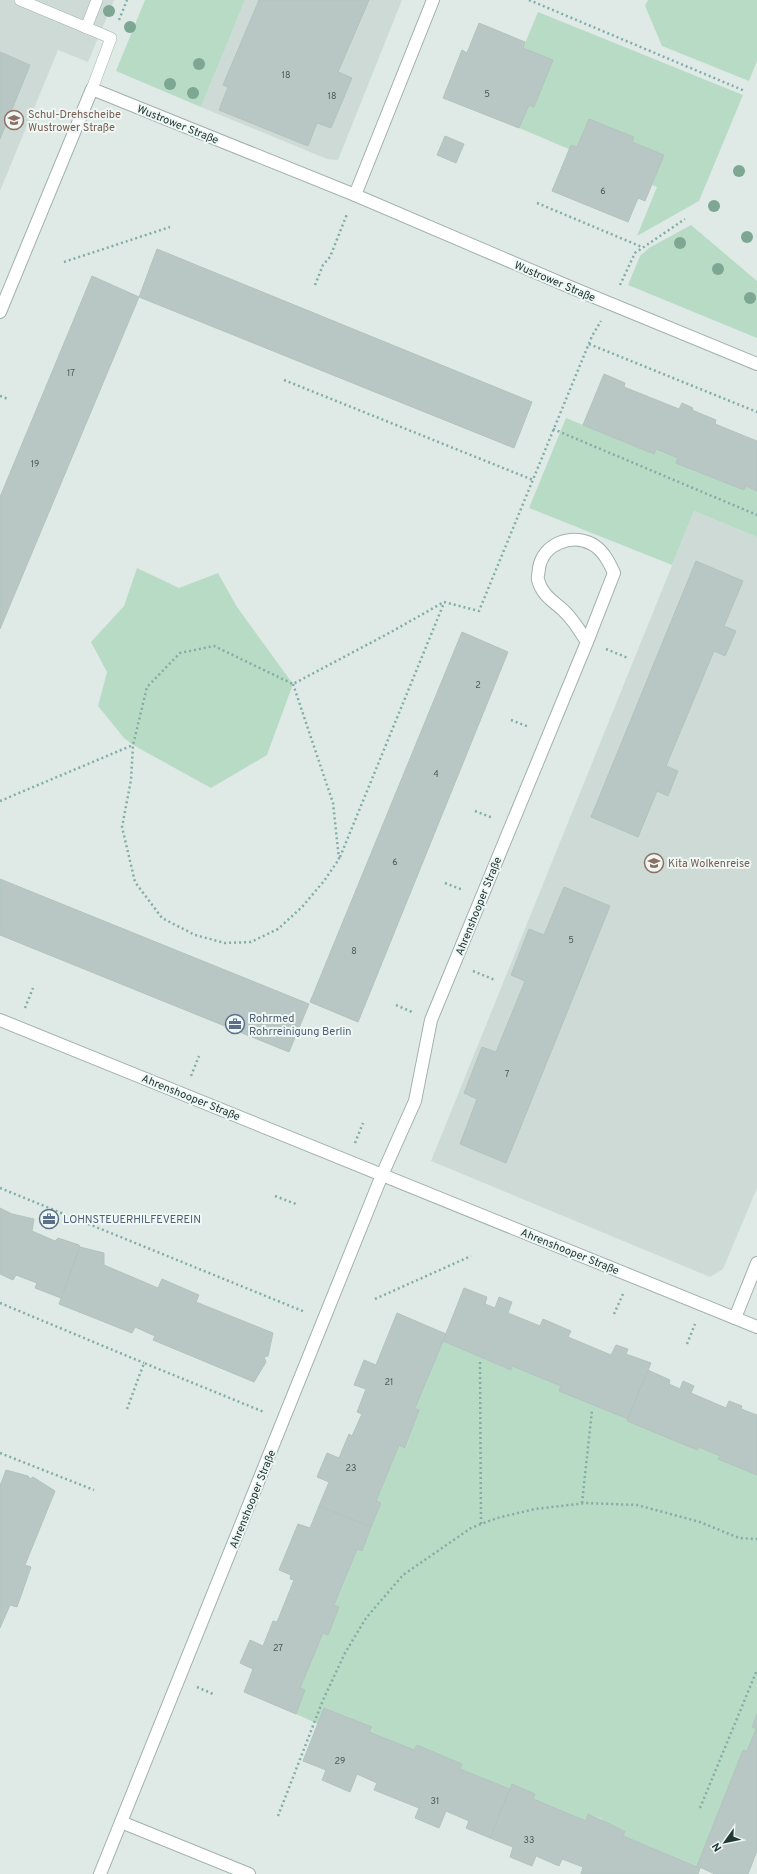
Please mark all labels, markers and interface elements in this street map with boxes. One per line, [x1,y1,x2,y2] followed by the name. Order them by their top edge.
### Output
[282,70,290,81] house number: 18
[484,89,490,100] house number: 5
[328,91,336,102] house number: 18
[135,102,221,148] street label: Wustrower Straße
[28,108,121,135] place label: Schul-Drehscheibe Wustrower Straße
[3,109,25,131] school or university icon: Schul-Drehscheibe Wustrower Straße
[600,186,606,197] house number: 6
[512,259,597,305] street label: Wustrower Straße
[67,368,75,379] house number: 17
[31,459,39,470] house number: 19
[475,680,481,691] house number: 2
[433,769,439,780] house number: 4
[643,852,665,874] school or university icon: Kita Wolkenreise
[453,855,505,958] street label: Ahrenshooper Straße
[392,857,398,868] house number: 6
[668,857,750,871] place label: Kita Wolkenreise
[568,935,574,946] house number: 5
[351,946,357,957] house number: 8
[249,1012,351,1039] place label: Rohrmed Rohrreinigung Berlin
[224,1013,246,1035] office icon: Rohrmed Rohrreinigung Berlin
[505,1069,510,1080] house number: 7
[139,1072,242,1124] street label: Ahrenshooper Straße
[38,1208,60,1230] office icon: LOHNSTEUERHILFEVEREIN
[63,1213,201,1227] place label: LOHNSTEUERHILFEVEREIN
[518,1226,621,1278] street label: Ahrenshooper Straße
[385,1377,393,1388] house number: 21
[227,1448,279,1551] street label: Ahrenshooper Straße
[346,1463,356,1474] house number: 23
[273,1643,283,1654] house number: 27
[335,1756,345,1767] house number: 29
[431,1796,439,1807] house number: 31
[705,1822,745,1862] north arrow
[524,1835,534,1846] house number: 33
[709,1840,725,1854] text: N

